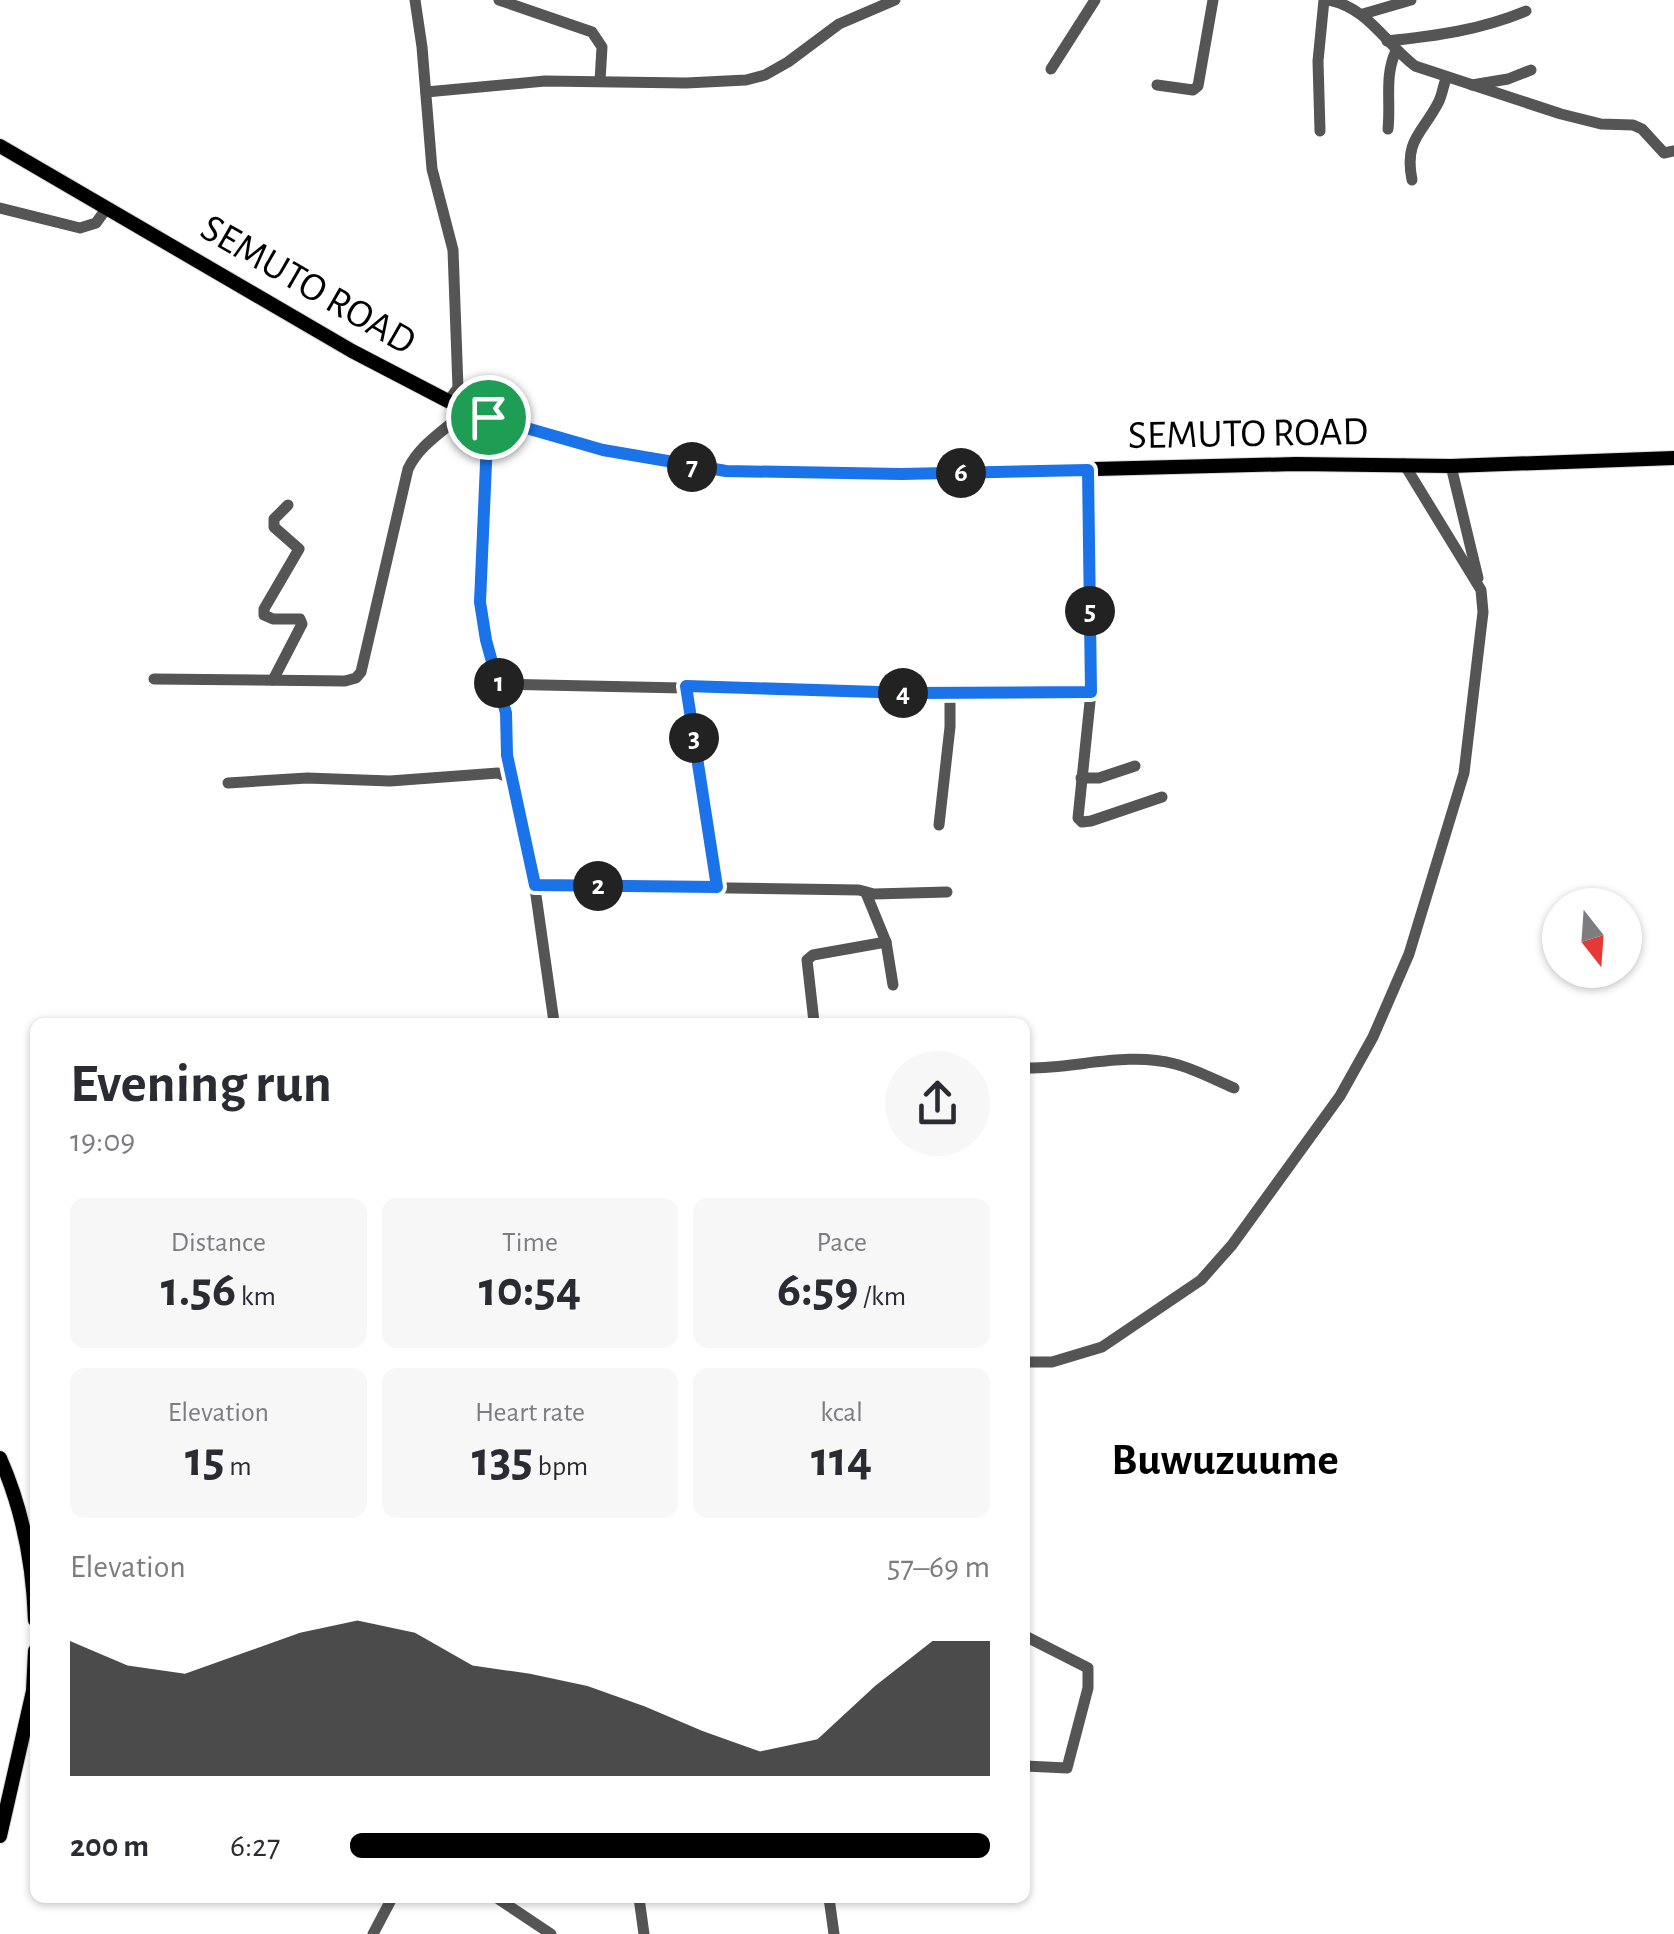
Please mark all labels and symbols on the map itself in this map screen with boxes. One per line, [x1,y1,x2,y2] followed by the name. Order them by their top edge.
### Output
[194,208,422,362] street label: SEMUTO ROAD
[446,375,531,460] pin
[1127,412,1369,456] street label: SEMUTO ROAD
[667,442,717,492] pin: 7
[936,448,986,498] pin: 6
[1065,586,1115,636] pin: 5
[474,658,524,708] pin: 1
[878,668,928,718] pin: 4
[669,713,719,763] pin: 3
[573,861,623,911] pin: 2
[1542,888,1642,988] north arrow
[1111,1438,1339,1483] district label: Buwuzuume

